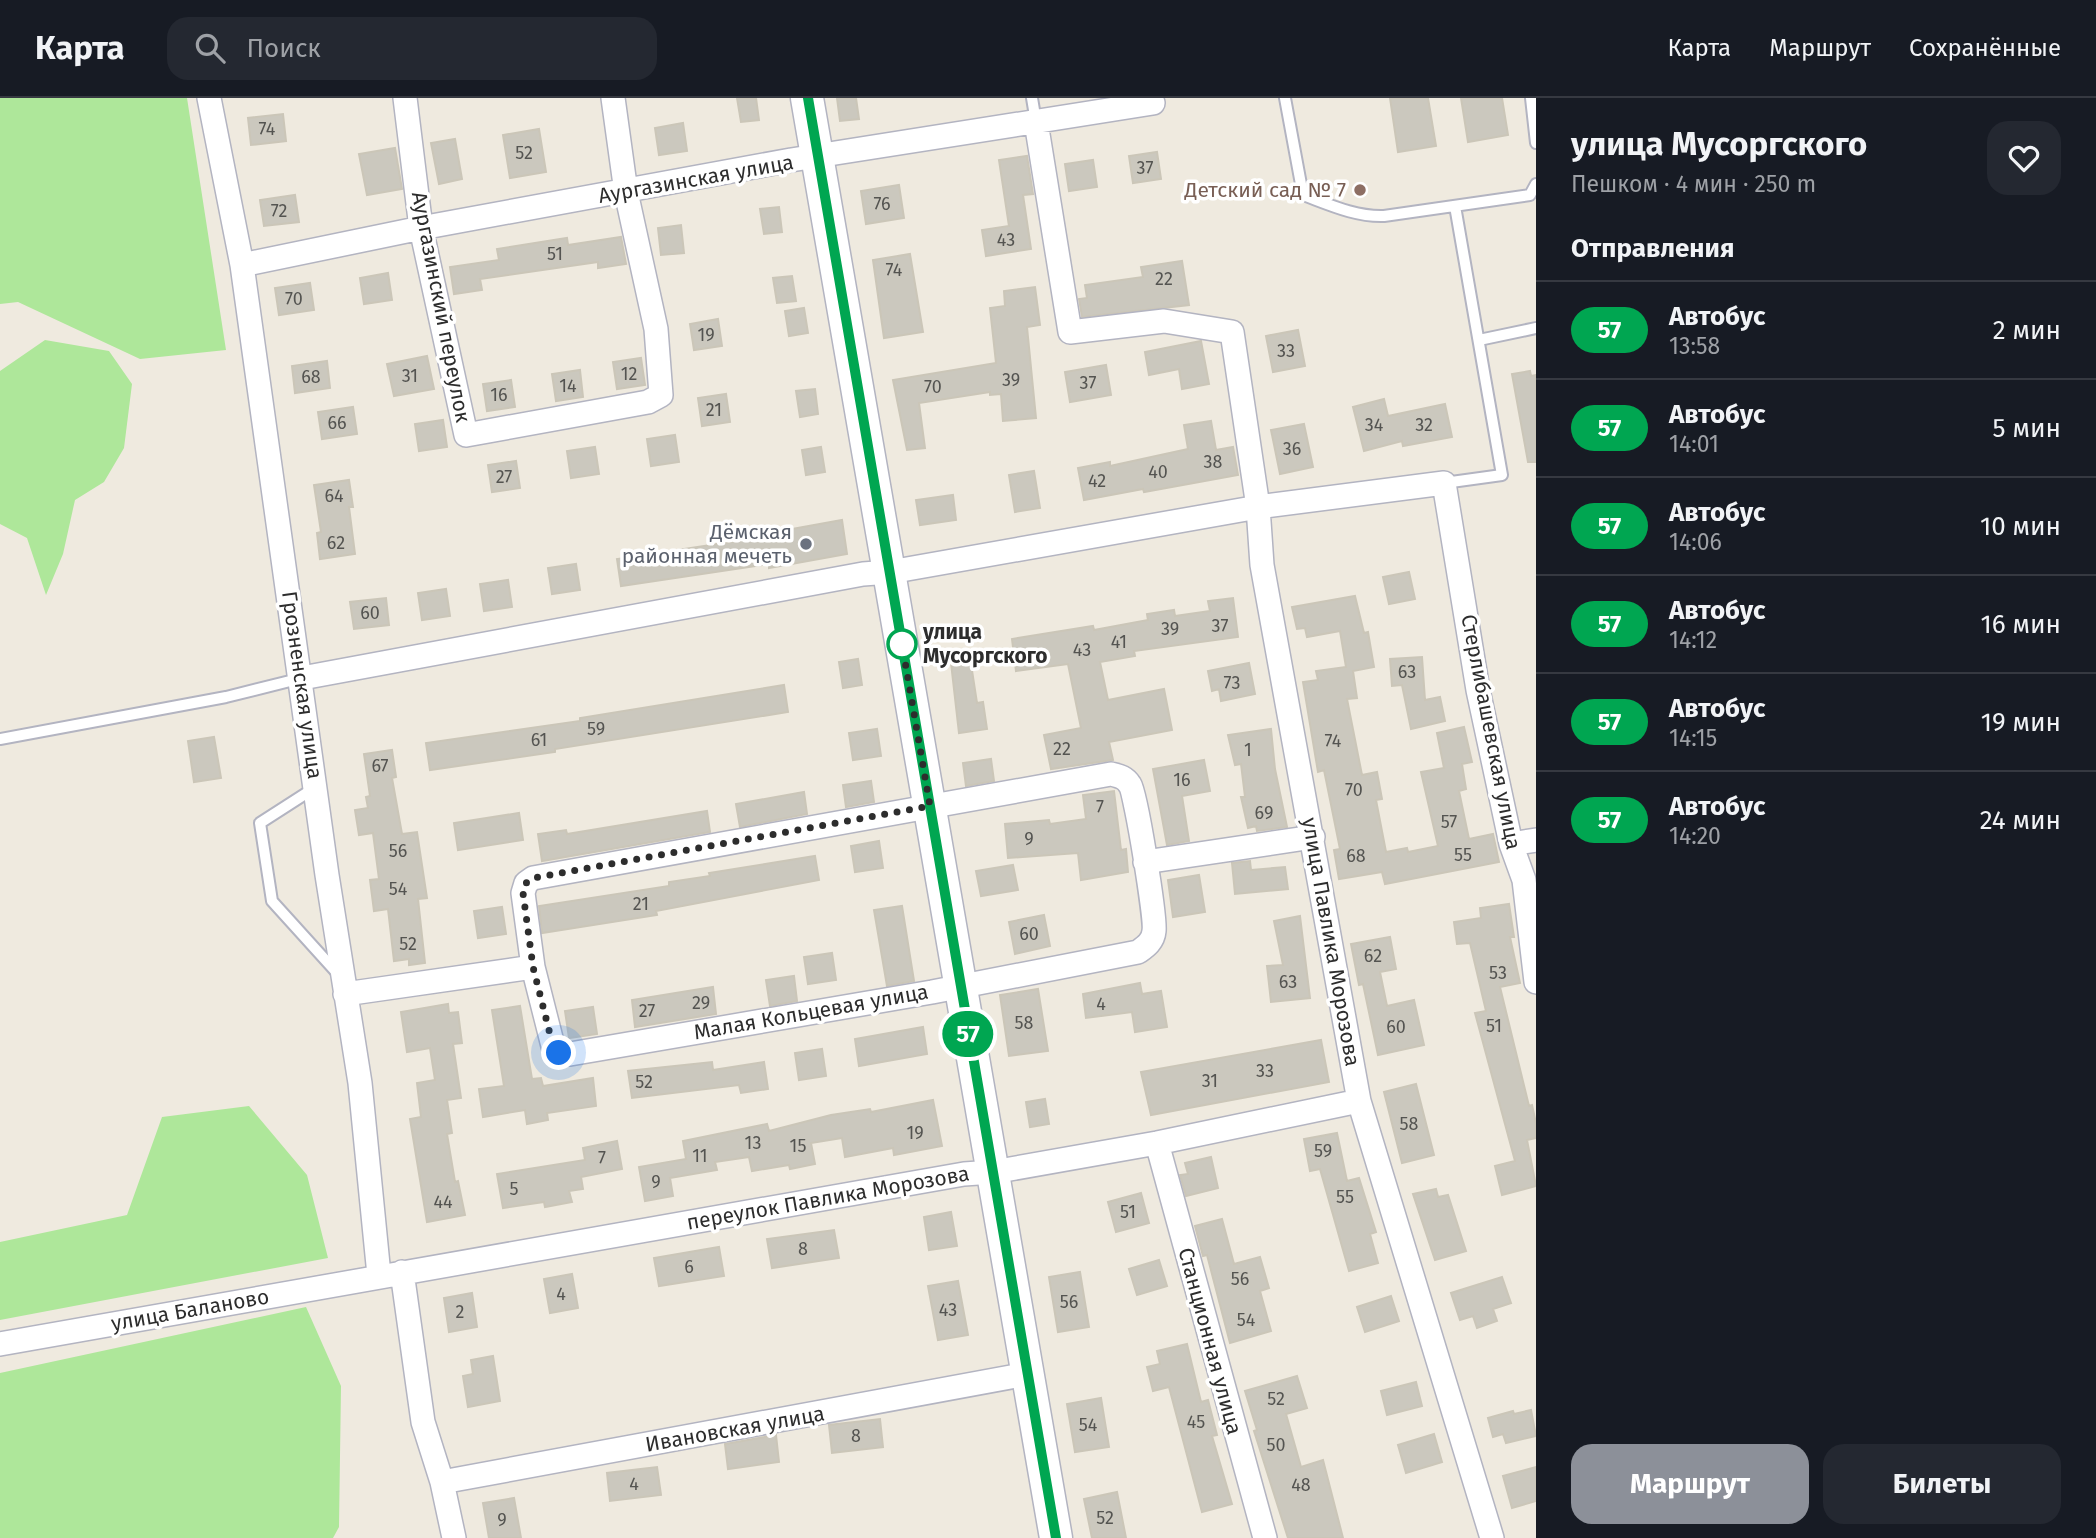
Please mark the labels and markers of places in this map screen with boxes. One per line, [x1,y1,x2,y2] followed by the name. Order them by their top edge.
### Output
[1184,177,1346,203] place label: Детский сад № 7
[1352,182,1368,198] marker: Детский сад № 7
[622,519,792,569] place label: Дёмская районная мечеть
[798,536,814,552] marker: Дёмская районная мечеть
[922,619,1048,669] place label: улица Мусоргского
[887,629,917,659] marker: улица Мусоргского

